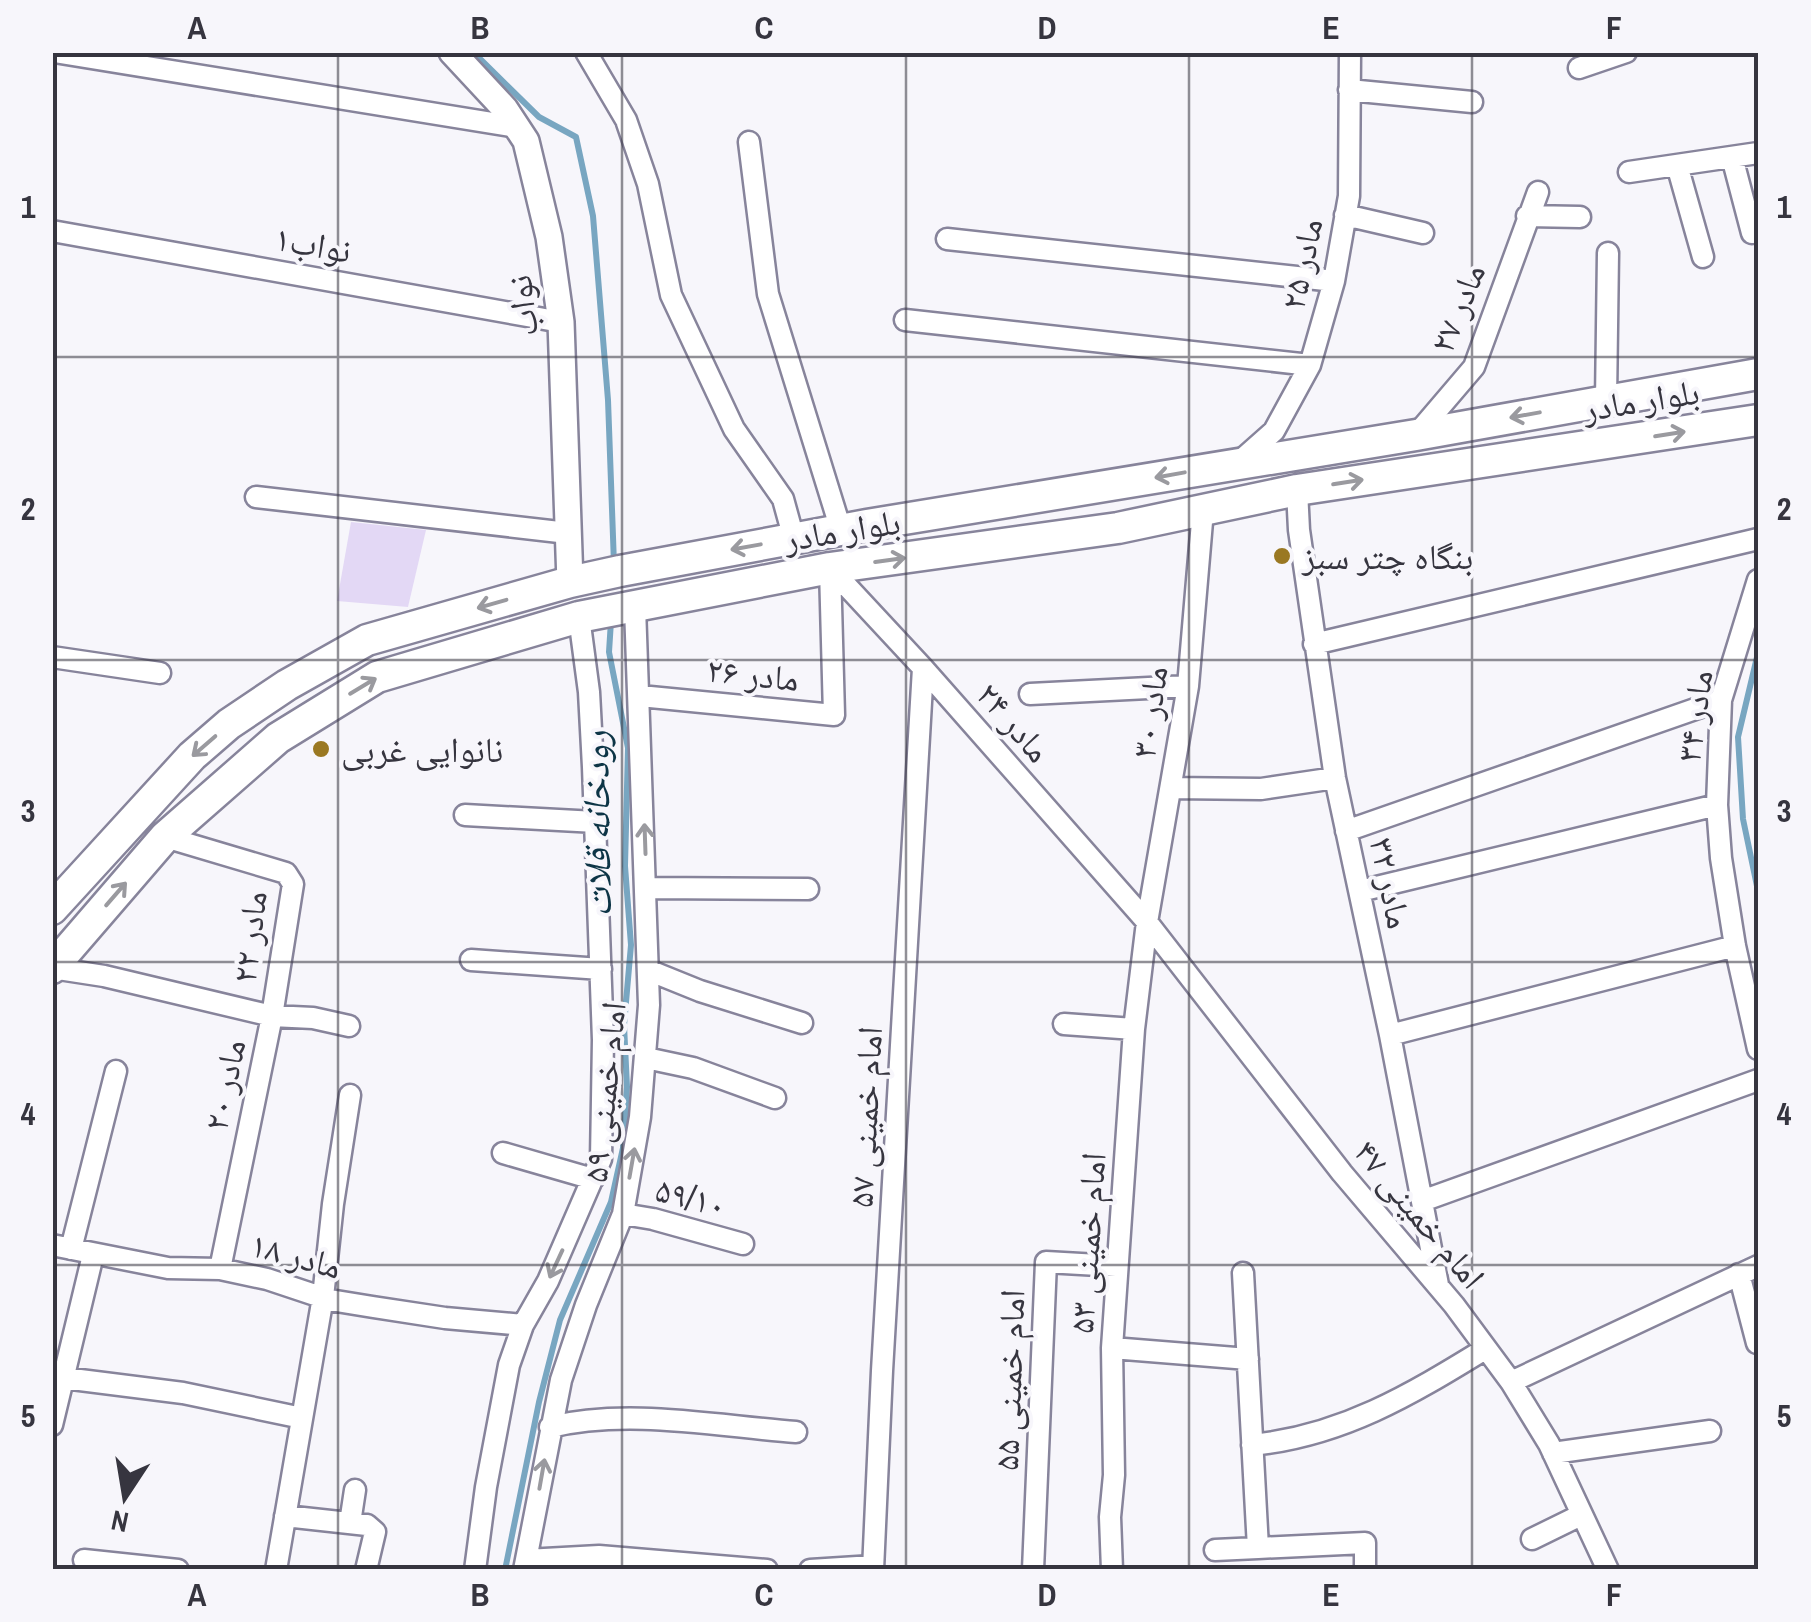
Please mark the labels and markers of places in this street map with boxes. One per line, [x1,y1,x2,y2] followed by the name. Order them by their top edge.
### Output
[1301,533,1473,580] place label: بنگاه چتر سبز
[1271,545,1293,567] marker: بنگاه چتر سبز
[341,726,503,773] place label: نانوایی غربی
[310,738,332,760] marker: نانوایی غربی

